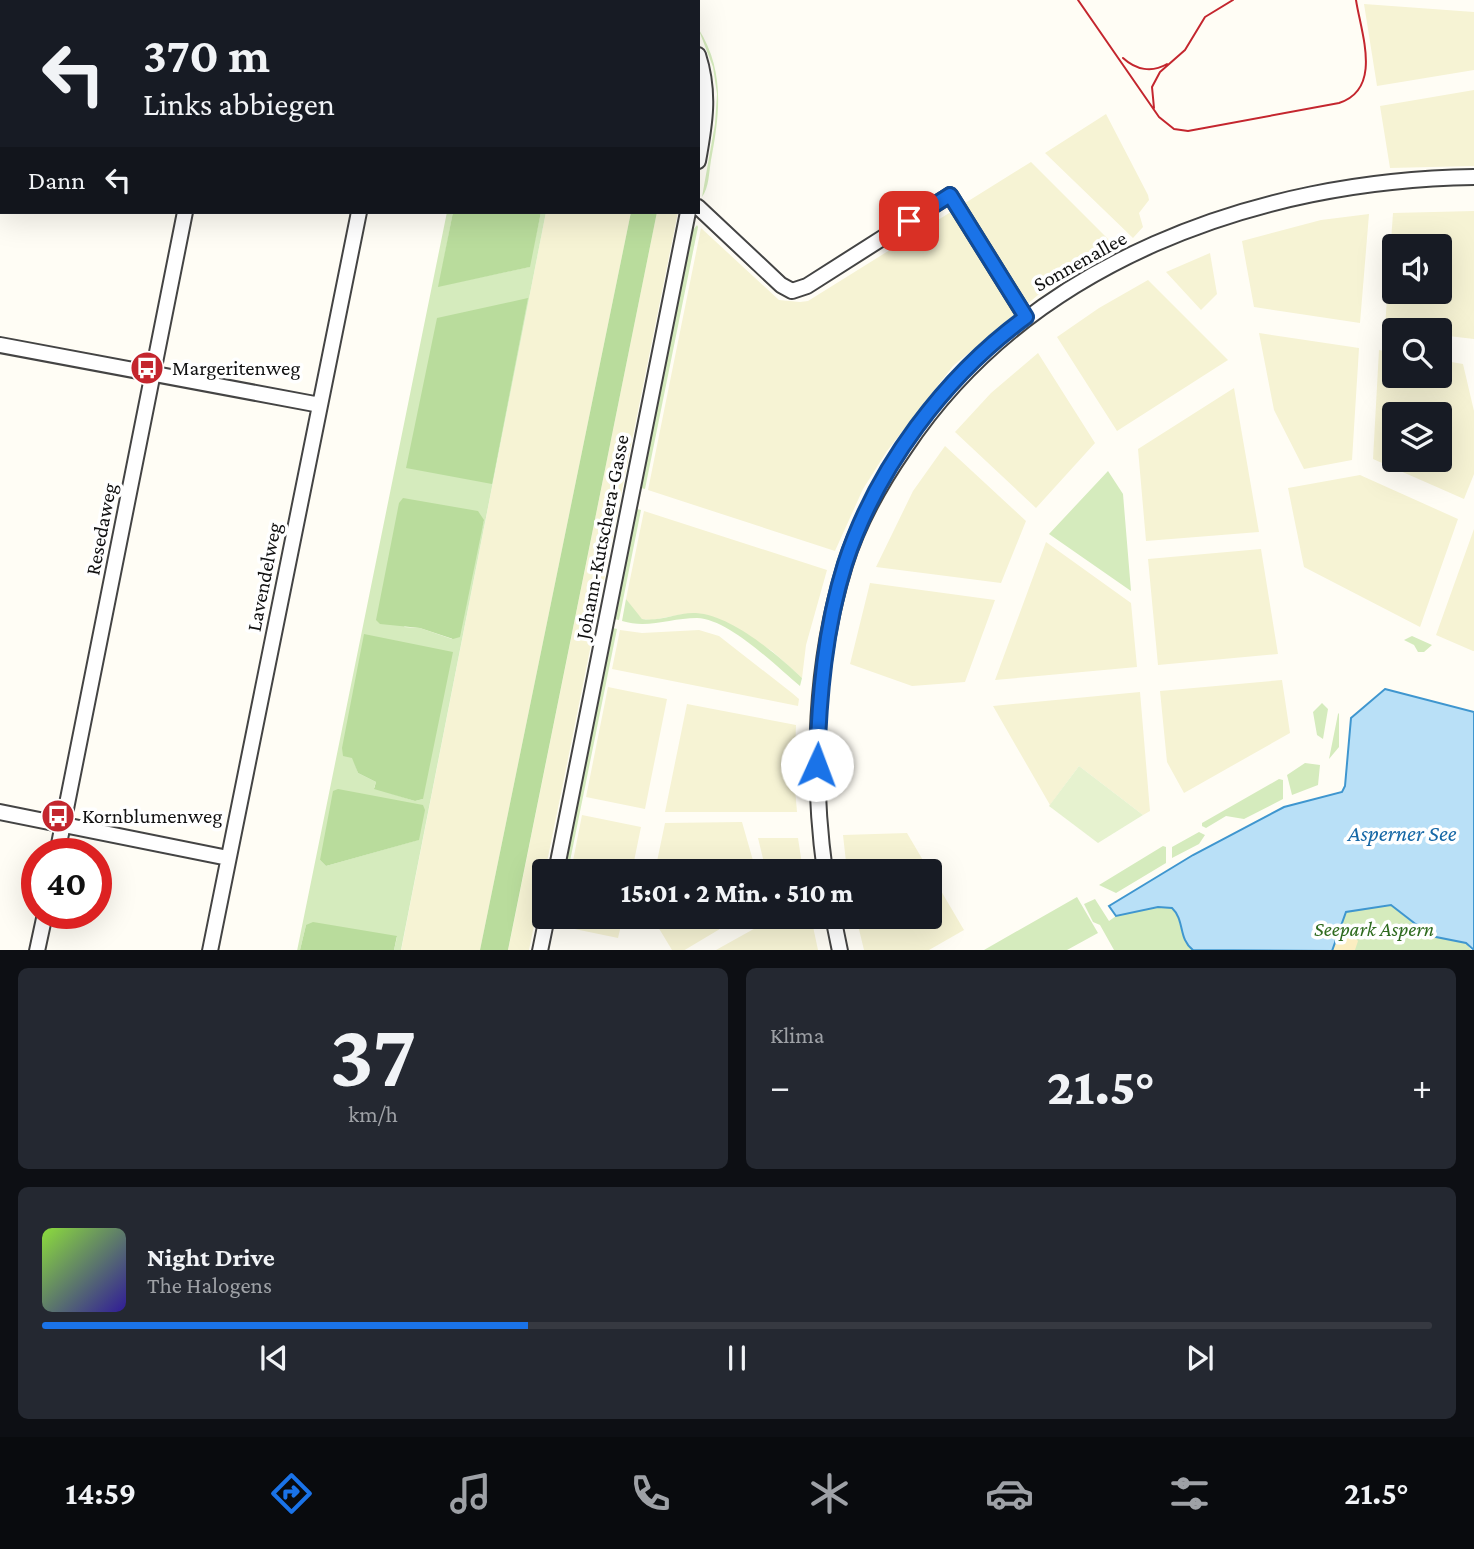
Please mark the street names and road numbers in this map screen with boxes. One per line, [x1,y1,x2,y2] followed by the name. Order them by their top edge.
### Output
[1029,226,1131,296] street label: Sonnenallee
[570,433,634,643] street label: Johann-Kutschera-Gasse
[80,481,122,577] street label: Resedaweg
[242,520,286,634] street label: Lavendelweg

